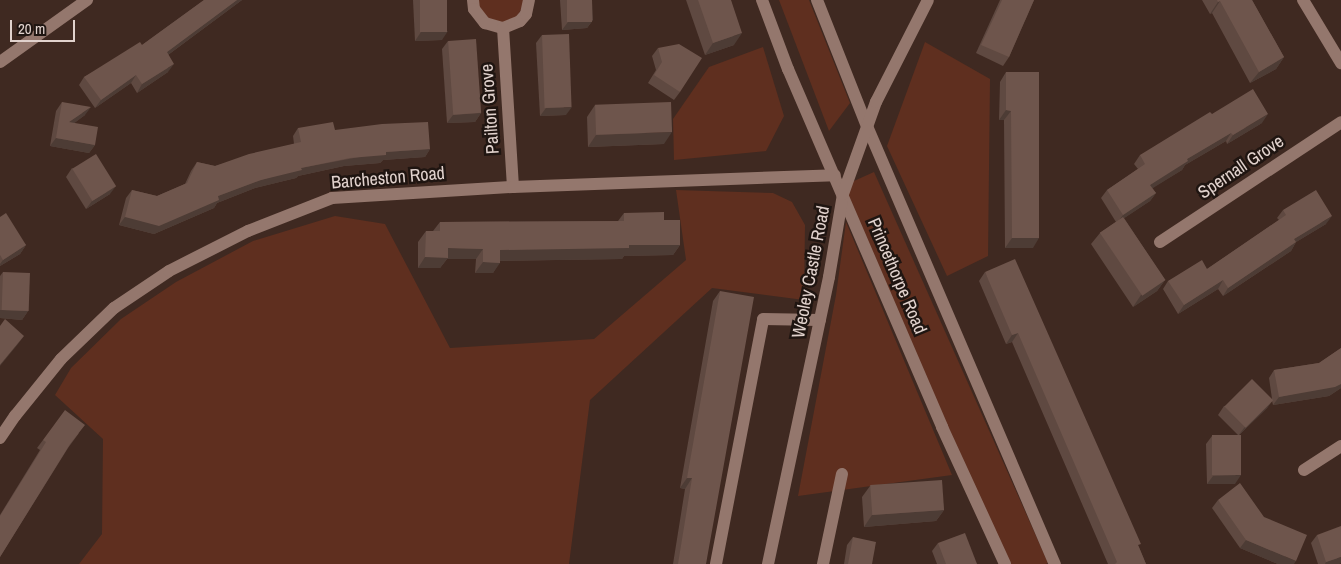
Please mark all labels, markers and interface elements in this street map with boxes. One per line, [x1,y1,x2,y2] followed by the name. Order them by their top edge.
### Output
[12,10,78,42] scale bar
[18,18,45,39] text: 20 m
[476,63,504,155] street label: Pailton Grove
[1194,131,1288,203] street label: Spernall Grove
[330,162,446,194] street label: Barcheston Road
[788,204,834,340] street label: Weoley Castle Road
[863,215,931,337] street label: Princethorpe Road

